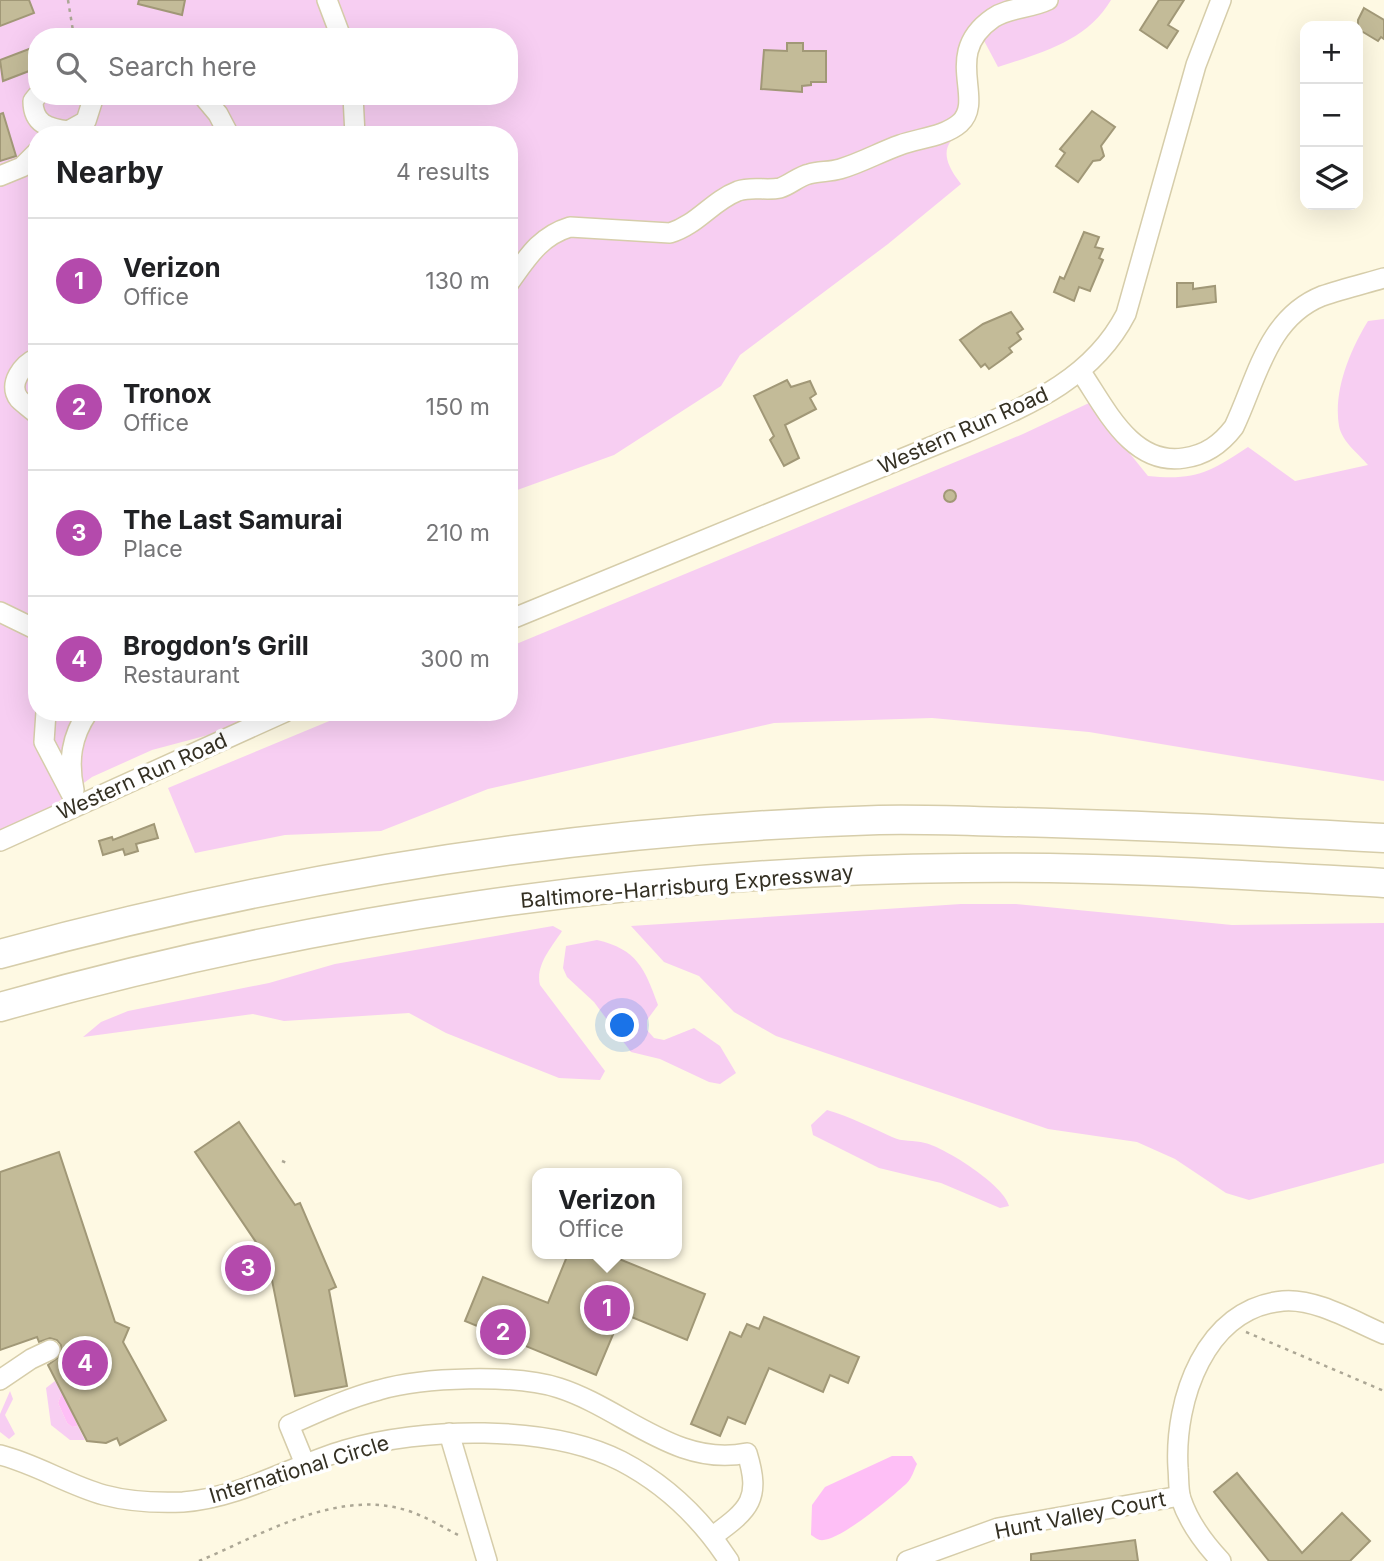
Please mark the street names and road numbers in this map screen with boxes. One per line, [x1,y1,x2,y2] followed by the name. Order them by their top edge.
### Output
[874,381,1052,479] street label: Western Run Road
[53,727,231,825] street label: Western Run Road
[519,859,855,913] street label: Baltimore-Harrisburg Expressway
[206,1430,392,1508] street label: International Circle
[992,1486,1168,1544] street label: Hunt Valley Court

